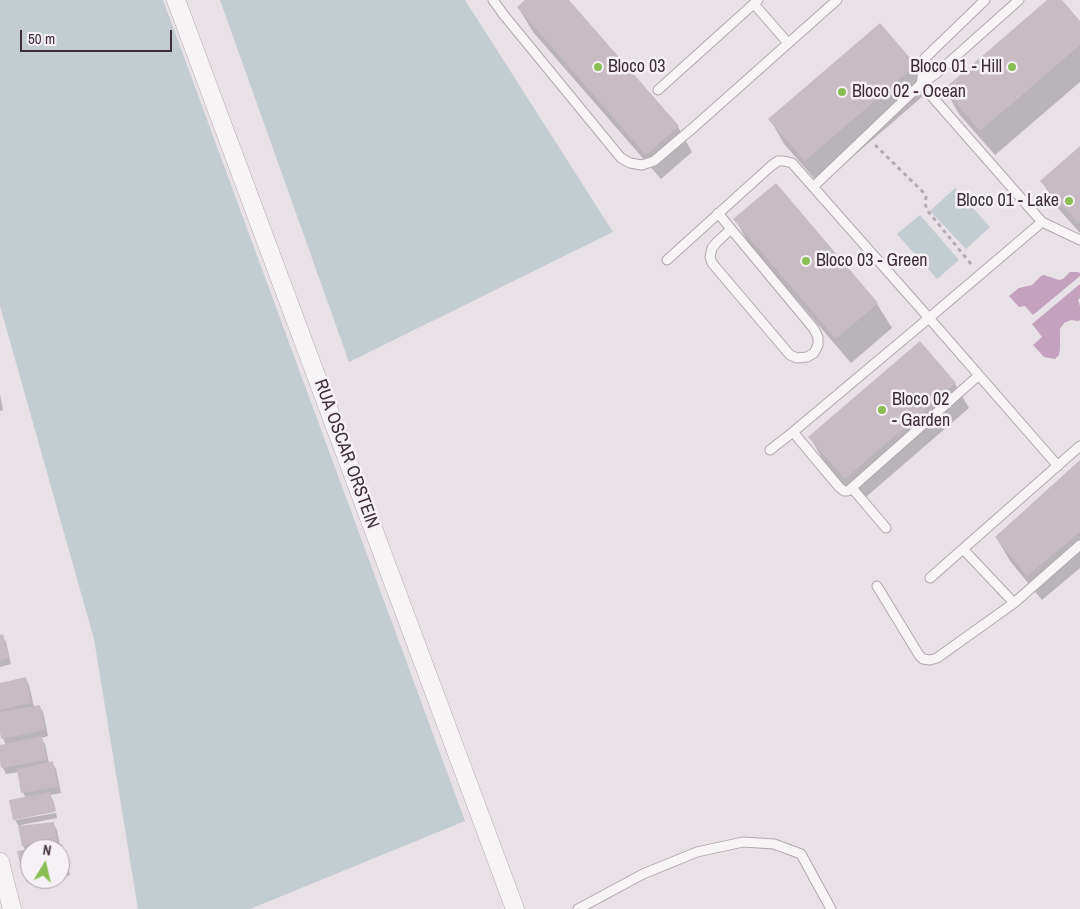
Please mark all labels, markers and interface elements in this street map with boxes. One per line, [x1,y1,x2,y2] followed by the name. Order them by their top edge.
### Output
[22,20,175,52] scale bar
[28,28,55,49] text: 50 m
[608,56,665,78] place label: Bloco 03
[910,56,1002,78] place label: Bloco 01 - Hill
[592,61,604,73] marker: Bloco 03
[1006,61,1018,73] marker: Bloco 01 - Hill
[852,81,966,103] place label: Bloco 02 - Ocean
[836,86,848,98] marker: Bloco 02 - Ocean
[956,190,1059,212] place label: Bloco 01 - Lake
[1063,195,1075,207] marker: Bloco 01 - Lake
[816,250,928,272] place label: Bloco 03 - Green
[800,255,812,267] marker: Bloco 03 - Green
[309,376,383,532] street label: RUA OSCAR ORSTEIN
[892,389,950,432] place label: Bloco 02 - Garden
[876,404,888,416] marker: Bloco 02 - Garden
[20,839,70,889] north arrow
[42,841,53,860] text: N

